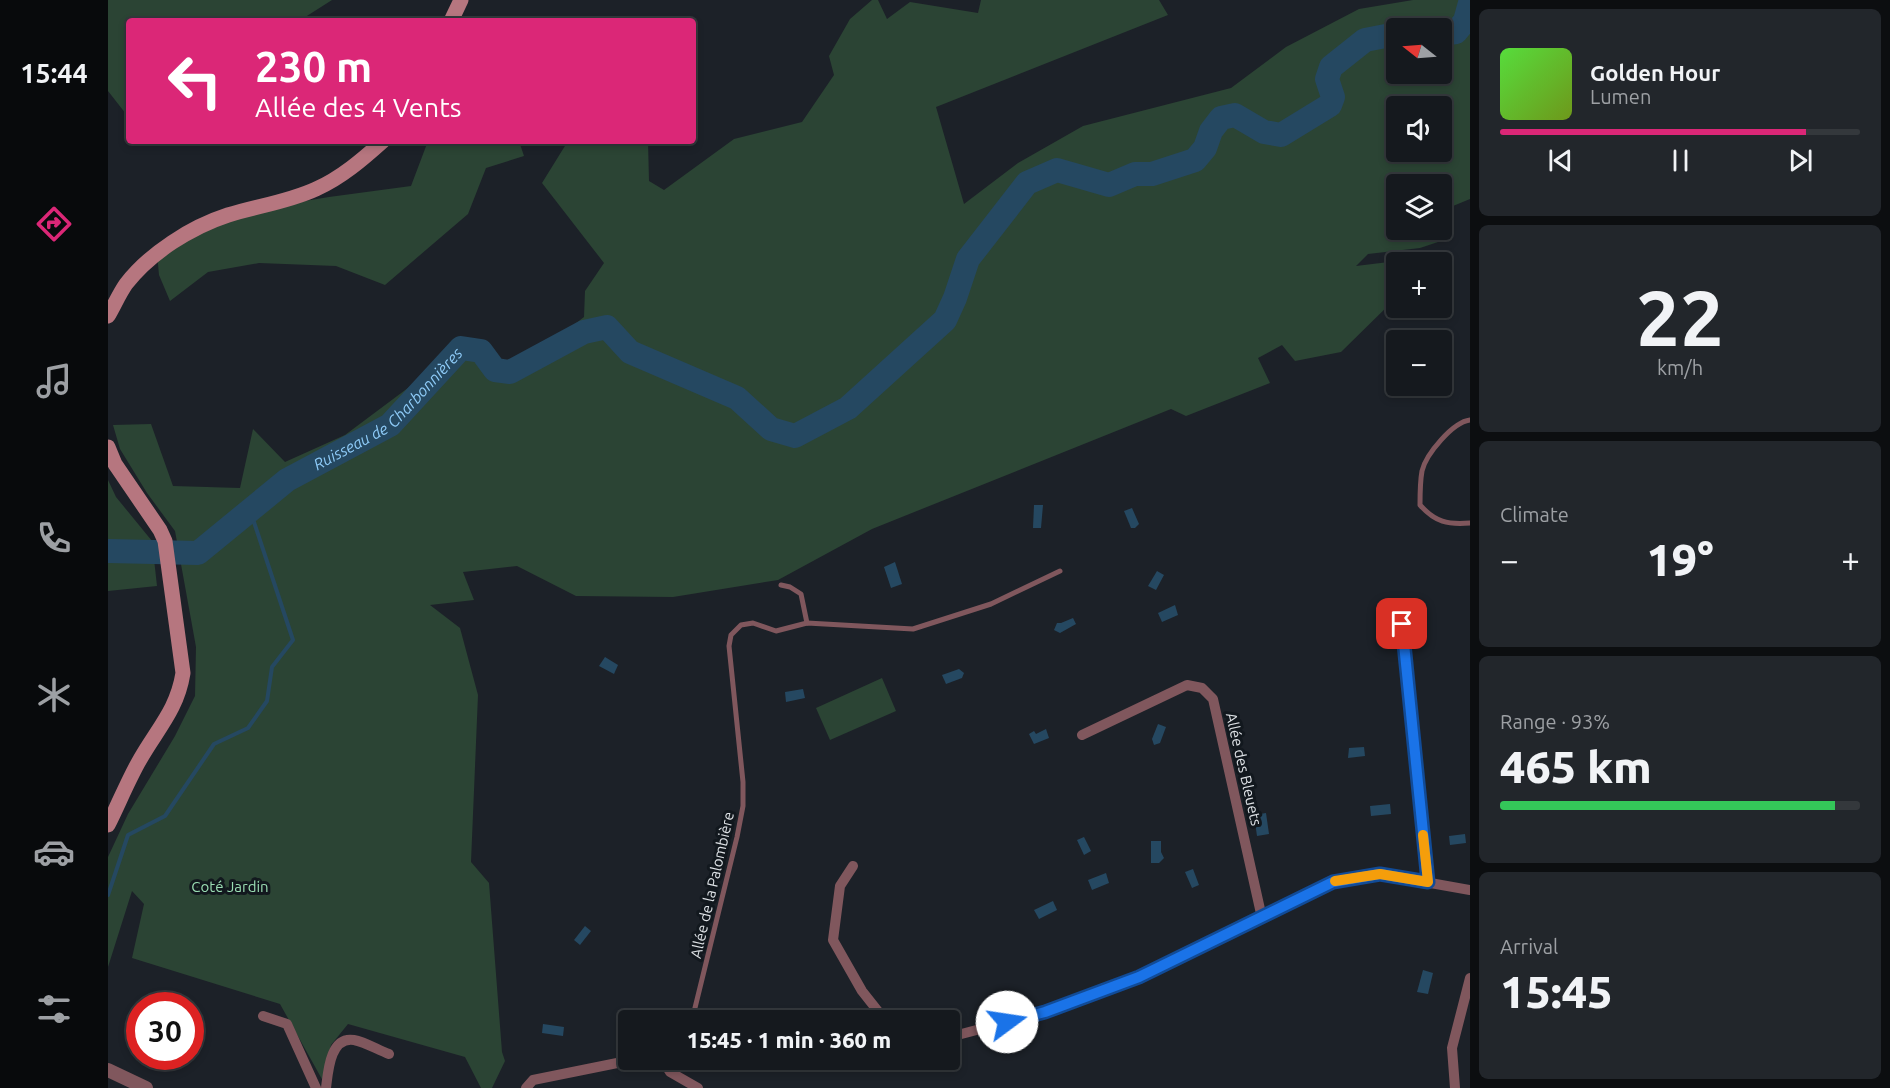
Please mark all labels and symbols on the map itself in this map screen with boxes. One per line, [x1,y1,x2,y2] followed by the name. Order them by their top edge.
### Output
[1386,18,1452,84] north arrow
[310,344,466,473] water label: Ruisseau de Charbonnières
[1376,598,1427,649] pin
[1223,711,1265,827] street label: Allée des Bleuets
[687,810,737,960] street label: Allée de la Palombière
[191,878,269,895] park label: Coté Jardin
[975,990,1039,1054] position arrow
[126,992,204,1070] speed limit sign: 30

